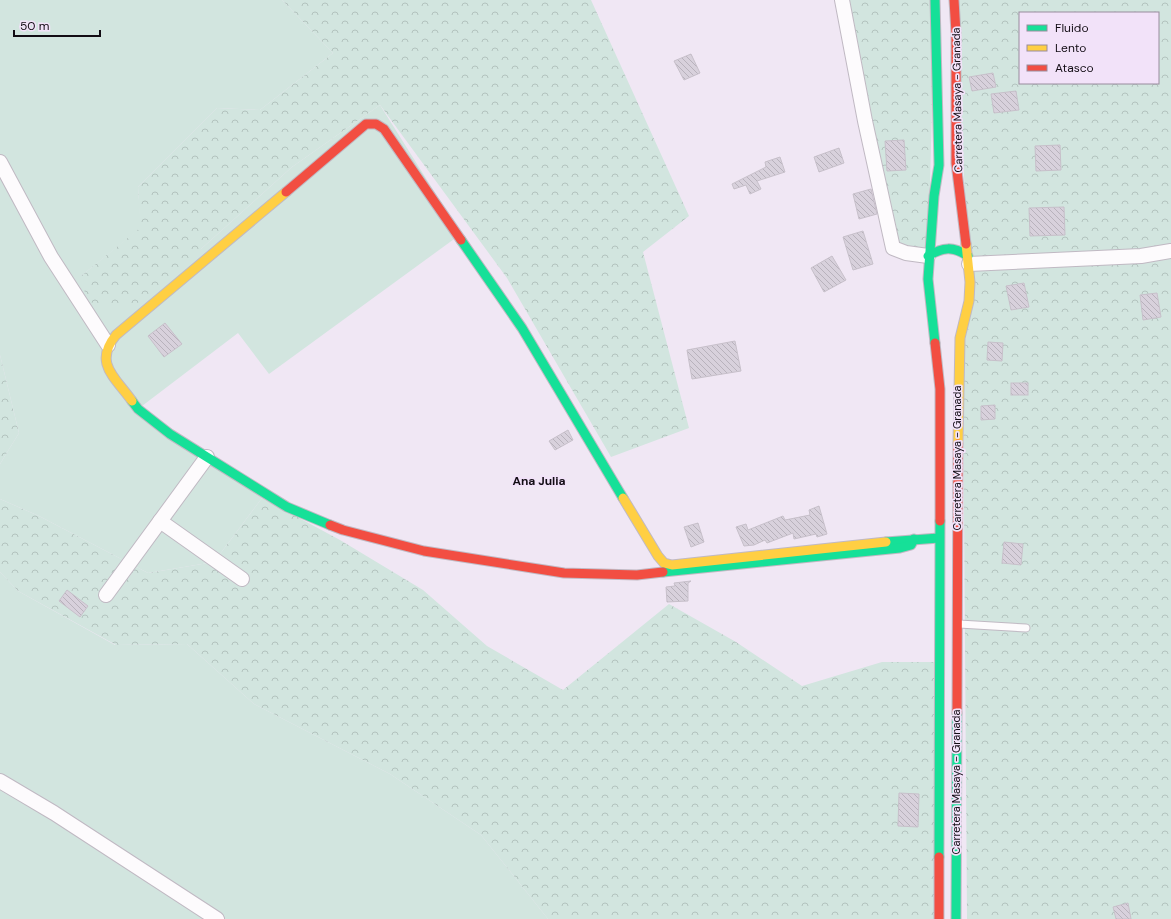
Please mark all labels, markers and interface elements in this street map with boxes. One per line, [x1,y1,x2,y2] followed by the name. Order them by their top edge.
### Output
[14,12,100,38] scale bar
[1019,12,1159,84] legend
[20,18,49,34] text: 50 m
[1055,20,1089,36] text: Fluido
[949,27,965,173] street label: Carretera Masaya - Granada
[1055,40,1086,56] text: Lento
[1055,60,1094,76] text: Atasco
[950,386,964,530] street label: Carretera Masaya - Granada
[512,473,566,489] district label: Ana Julia
[949,710,963,854] street label: Carretera Masaya - Granada

